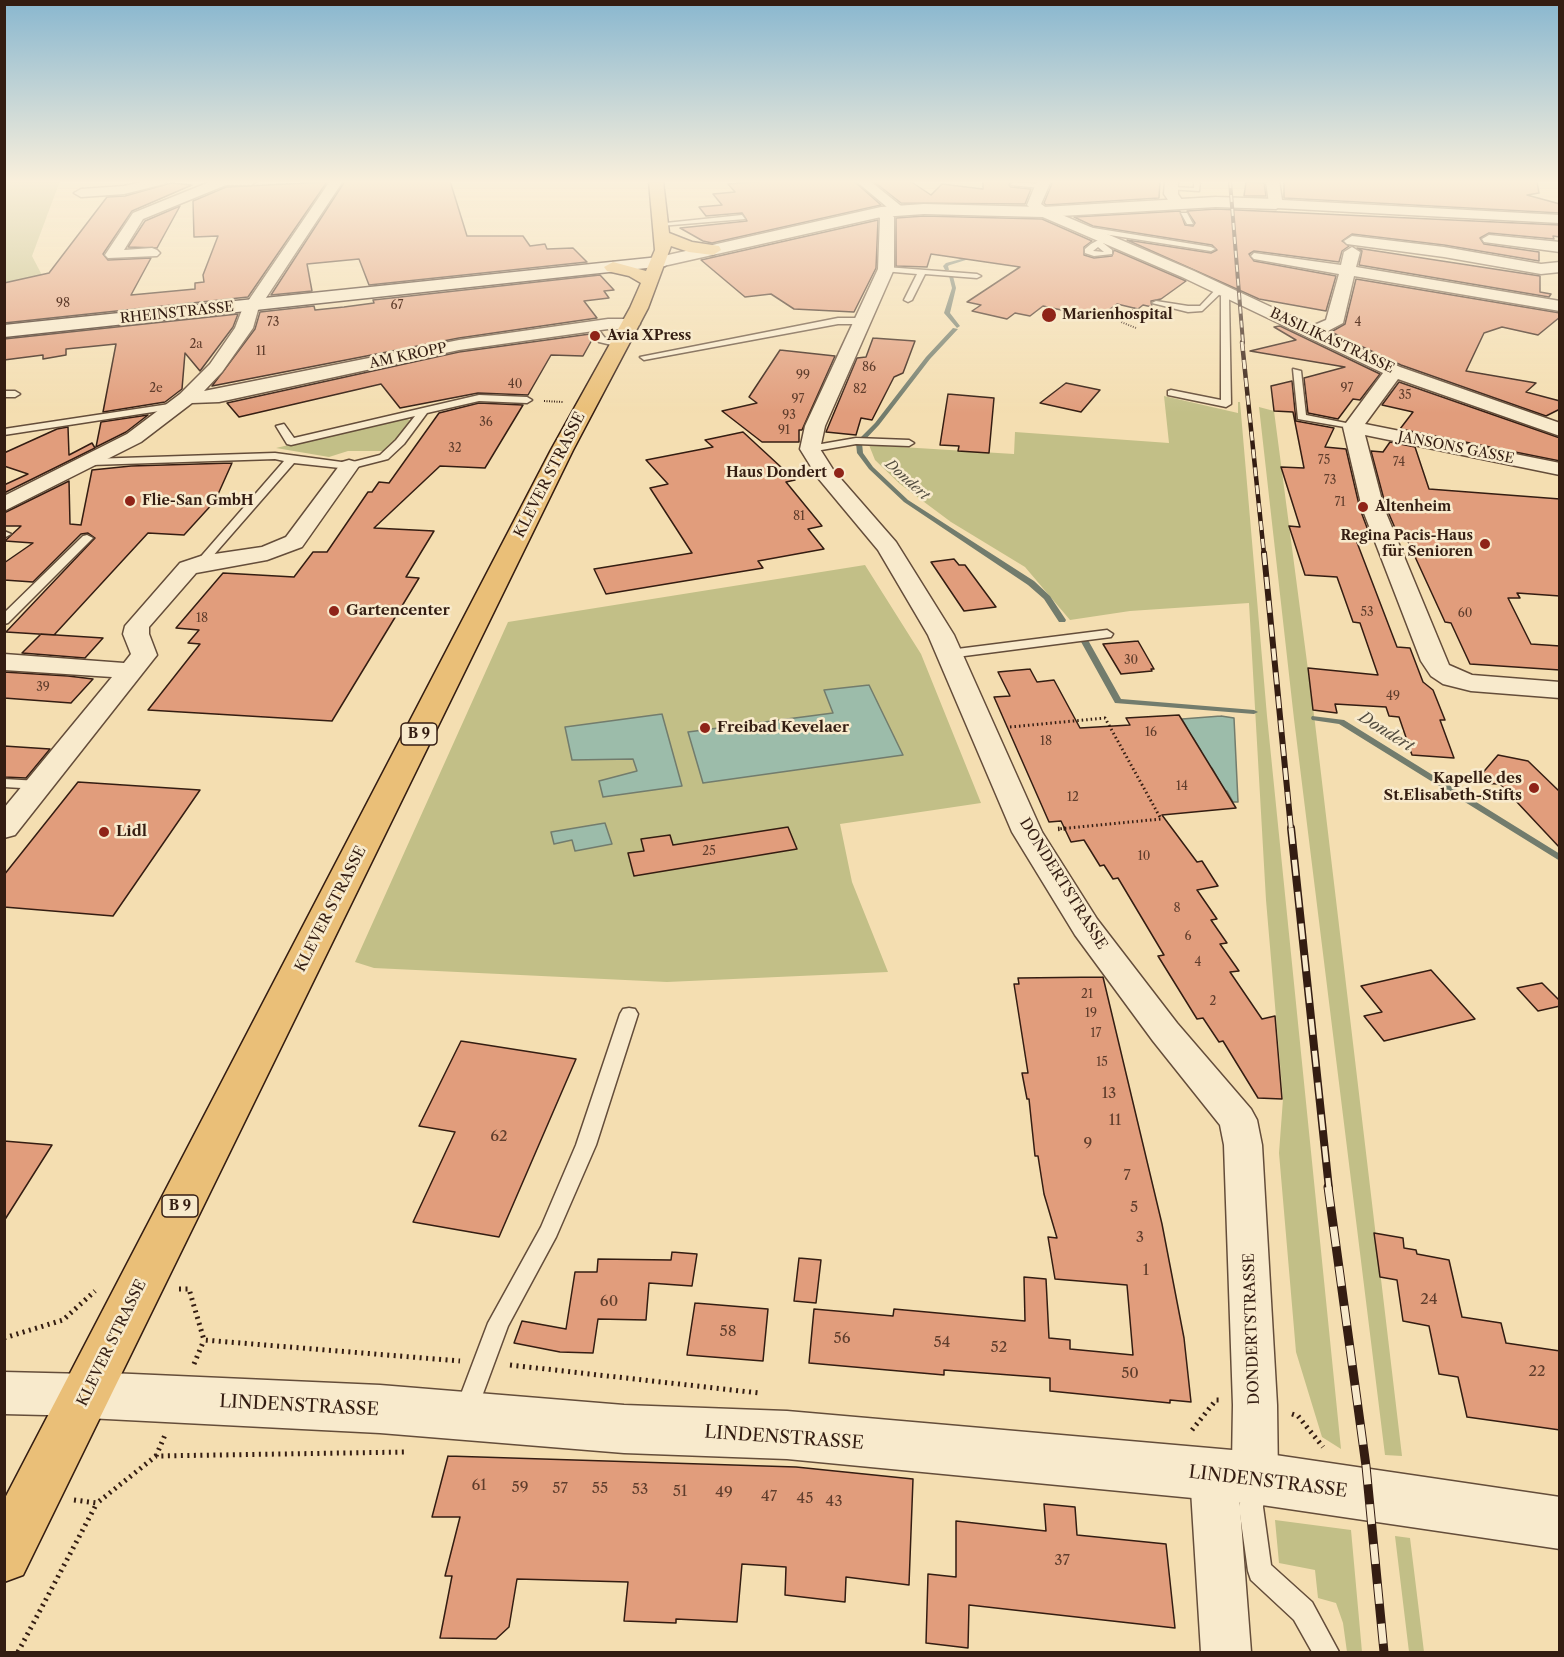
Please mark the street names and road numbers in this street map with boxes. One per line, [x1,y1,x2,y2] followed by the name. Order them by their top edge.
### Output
[119,299,235,327] street label: RHEINSTRASSE
[1267,305,1397,377] street label: BASILIKASTRASSE
[368,340,448,372] street label: AM KROPP
[511,409,589,541] street label: KLEVER STRASSE
[1396,428,1516,468] street label: JANSONS GASSE
[401,723,437,745] road number: B 9
[1015,815,1111,953] street label: DONDERTSTRASSE
[292,843,370,975] street label: KLEVER STRASSE
[162,1195,198,1217] road number: B 9
[1240,1253,1264,1405] street label: DONDERTSTRASSE
[74,1277,150,1409] street label: KLEVER STRASSE
[219,1391,379,1421] street label: LINDENSTRASSE
[704,1422,864,1454] street label: LINDENSTRASSE
[1187,1462,1349,1502] street label: LINDENSTRASSE

